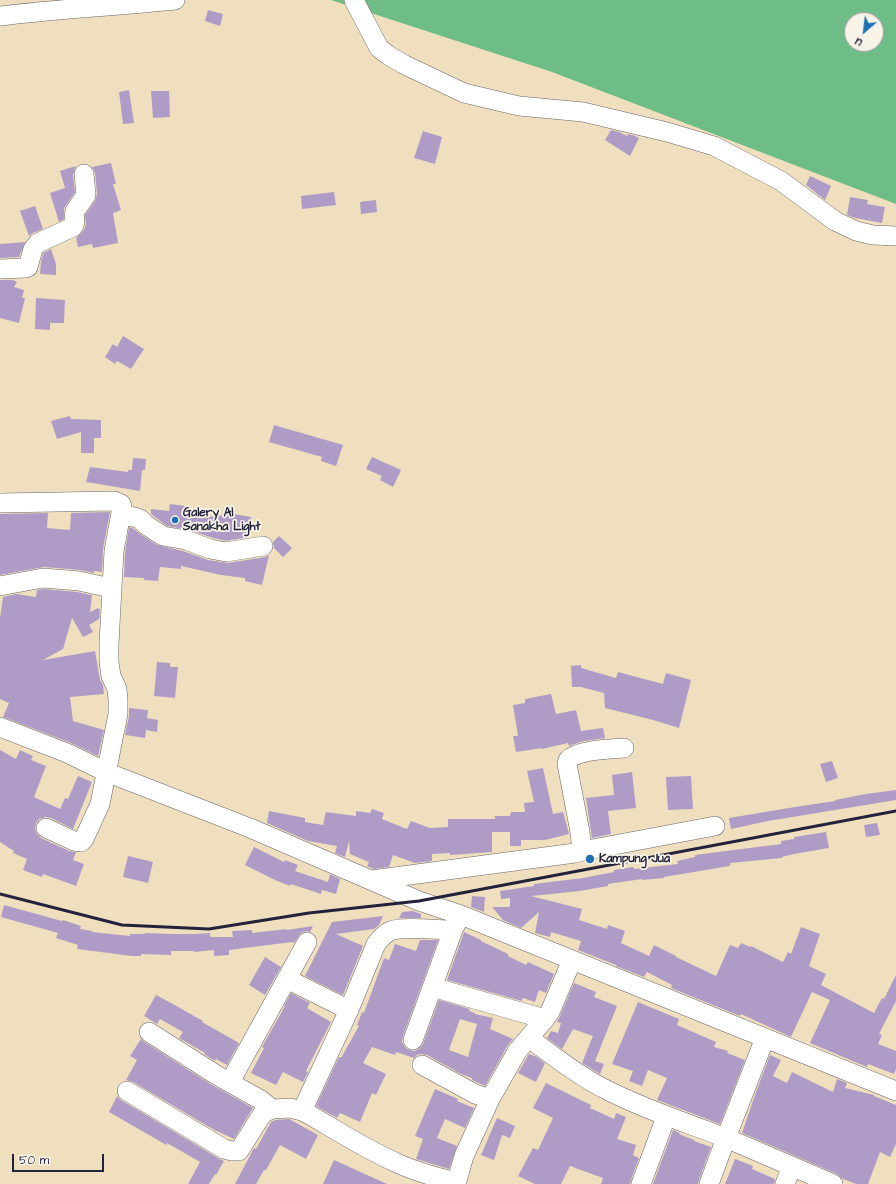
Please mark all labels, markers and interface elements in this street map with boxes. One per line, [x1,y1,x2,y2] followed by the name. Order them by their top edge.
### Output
[844,12,884,52] north arrow
[852,34,865,50] text: U
[183,506,260,534] place label: Galery Al Sanakha Light
[170,515,180,525] marker: Galery Al Sanakha Light
[599,852,670,866] place label: Kampung Jua
[584,853,596,865] marker: Kampung Jua
[14,1146,106,1172] scale bar
[19,1152,49,1169] text: 50 m

